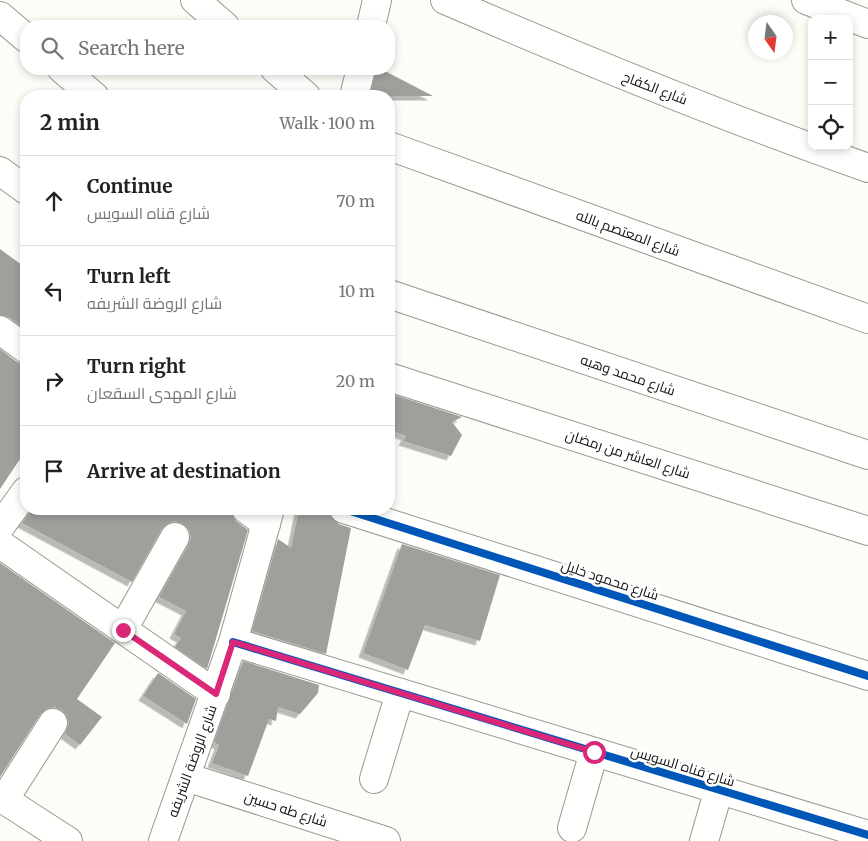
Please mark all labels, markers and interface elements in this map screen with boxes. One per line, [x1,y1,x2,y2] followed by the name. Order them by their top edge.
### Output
[748,15,793,60] north arrow
[808,15,853,150] map controls
[808,15,853,60] button: +
[20,20,395,75] search box
[38,34,66,62] icon: search
[78,36,185,60] text: Search here
[808,60,853,105] button: −
[620,67,690,109] street label: شارع الكفاح
[808,105,853,150] button: locate
[40,109,100,136] text: 2 min
[280,113,375,133] text: Walk · 100 m
[87,174,173,198] text: Continue
[40,187,68,215] icon: ahead
[336,191,375,211] text: 70 m
[87,203,210,223] text: شارع قناه السويس
[573,206,682,261] street label: شارع المعتصم بالله
[87,264,171,288] text: Turn left
[40,277,68,305] icon: left
[338,281,375,301] text: 10 m
[87,293,222,313] text: شارع الروضة الشريفه
[578,350,678,400] street label: شارع محمد وهبه
[87,354,186,378] text: Turn right
[40,367,68,395] icon: right
[336,371,375,391] text: 20 m
[87,383,237,403] text: شارع المهدى السقعان
[563,425,693,483] street label: شارع العاشر من رمضان
[40,457,68,485] icon: arrive
[87,459,281,483] text: Arrive at destination
[559,556,661,604] street label: شارع محمود خليل
[112,619,135,642] route end
[163,702,221,820] street label: شارع الروضة الشريفه
[583,741,606,764] route start
[629,742,737,790] street label: شارع قناه السويس
[242,787,330,831] street label: شارع طه حسين

